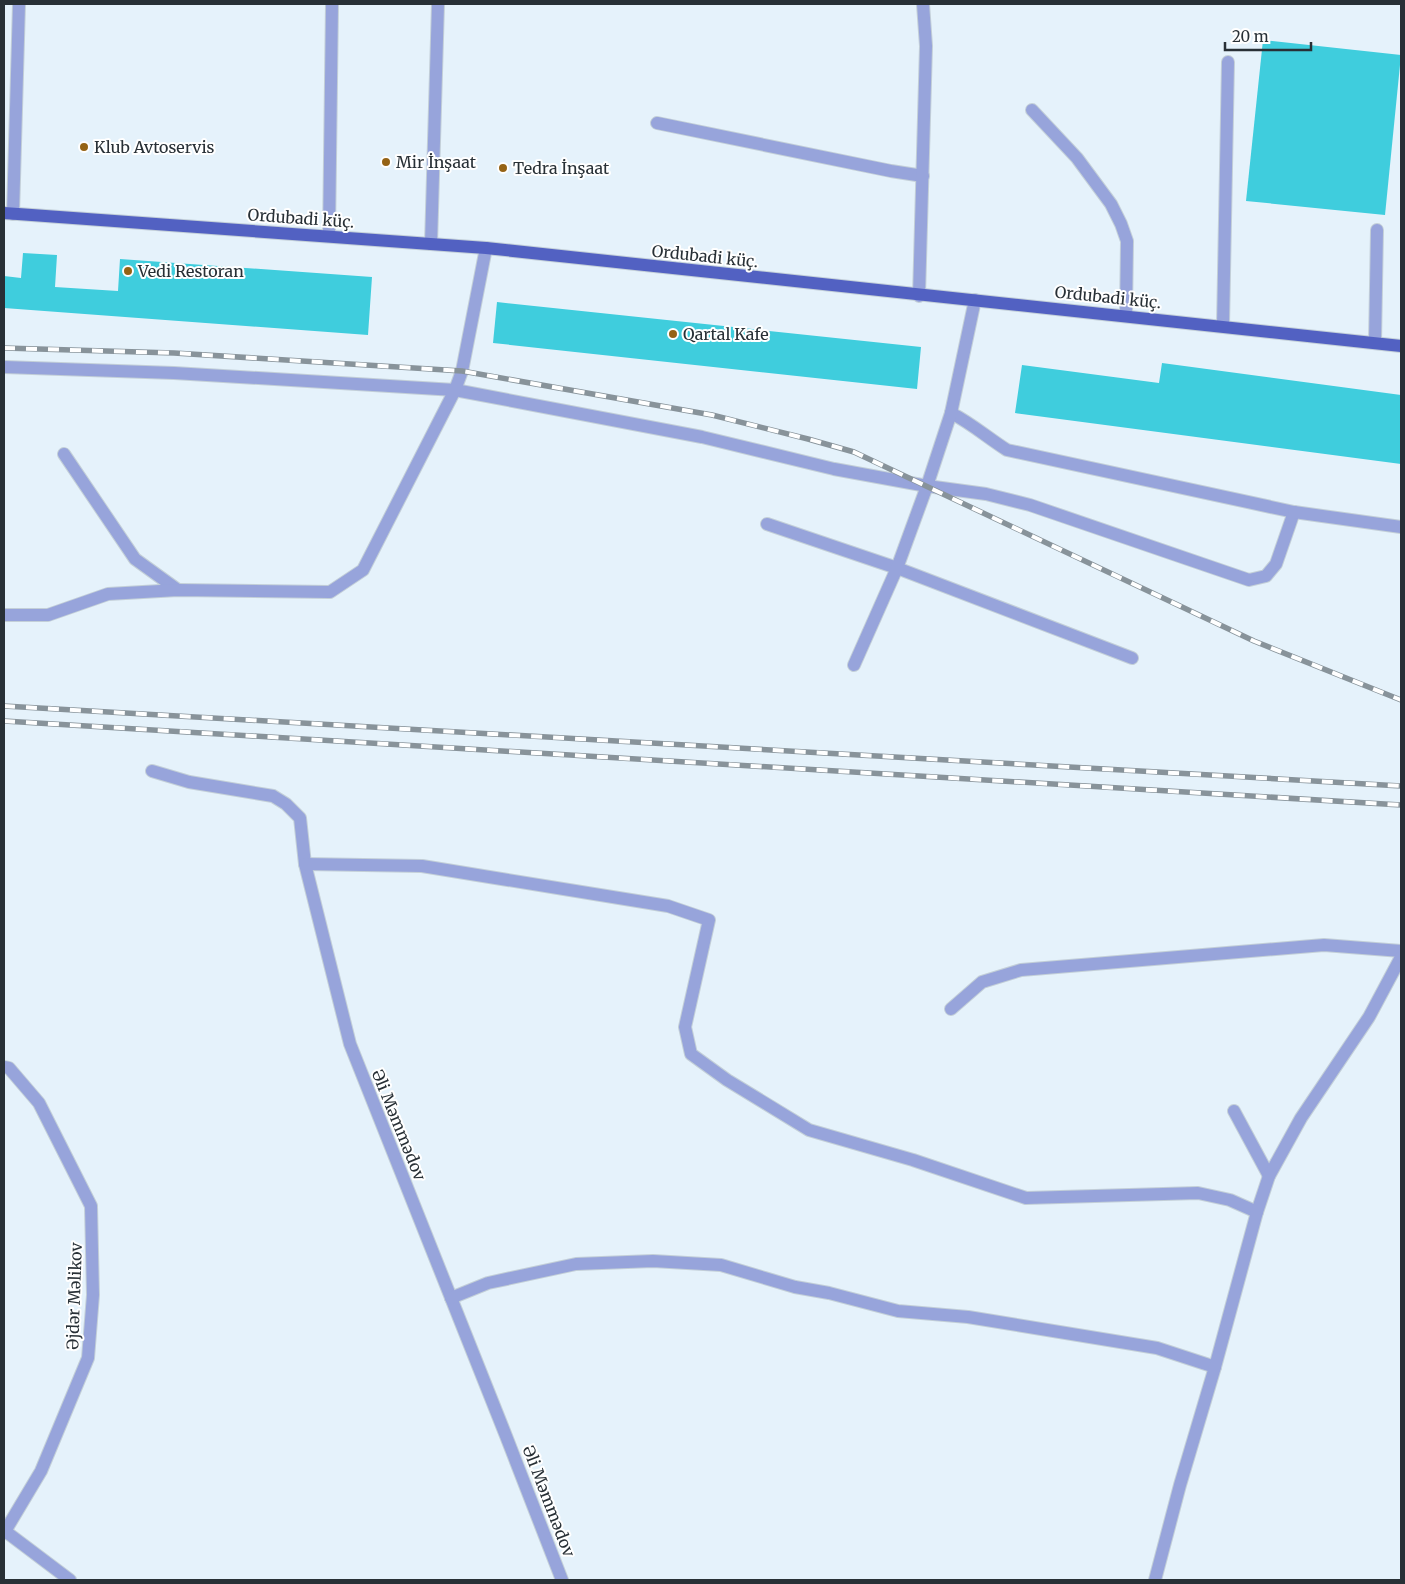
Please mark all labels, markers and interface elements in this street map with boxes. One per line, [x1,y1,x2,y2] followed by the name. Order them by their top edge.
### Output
[1225,20,1311,52] scale bar
[1232,27,1269,46] text: 20 m
[94,137,215,157] place label: Klub Avtoservis
[78,141,90,153] marker: Klub Avtoservis
[396,152,477,172] place label: Mir İnşaat
[380,156,392,168] marker: Mir İnşaat
[513,158,610,178] place label: Tedra İnşaat
[497,162,509,174] marker: Tedra İnşaat
[247,204,355,232] street label: Ordubadi küç.
[651,240,759,272] street label: Ordubadi küç.
[137,261,244,281] place label: Vedi Restoran
[122,265,134,277] marker: Vedi Restoran
[1054,281,1162,313] street label: Ordubadi küç.
[683,324,769,344] place label: Qartal Kafe
[667,328,679,340] marker: Qartal Kafe
[368,1067,431,1184] street label: Əli Məmmədov
[62,1241,86,1350] street label: Əjdər Məlikov
[519,1443,580,1560] street label: Əli Məmmədov

